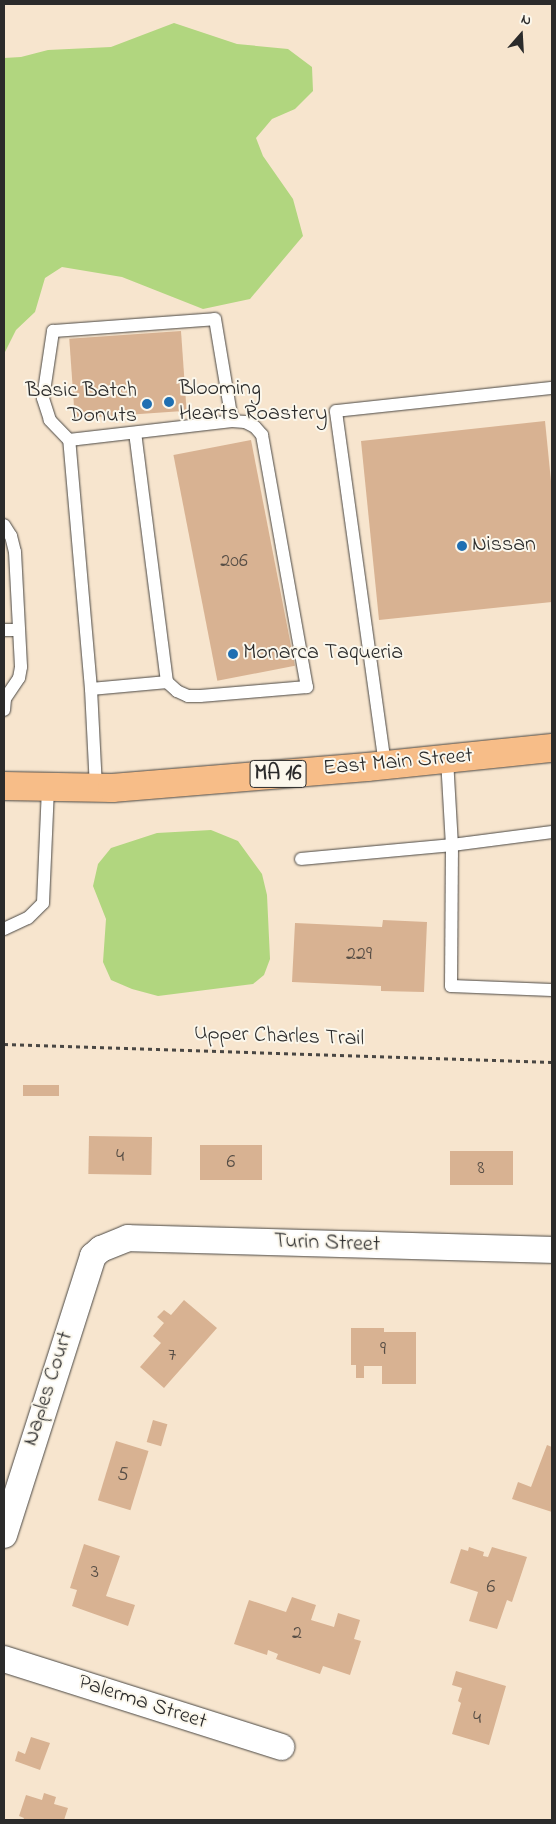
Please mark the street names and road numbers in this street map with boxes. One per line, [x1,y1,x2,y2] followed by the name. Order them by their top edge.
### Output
[322,743,474,783] street label: East Main Street
[249,756,307,792] road number: MA 16
[193,1021,365,1053] street label: Upper Charles Trail
[273,1229,381,1259] street label: Turin Street
[18,1329,80,1449] street label: Naples Court
[74,1670,210,1736] street label: Palerma Street

